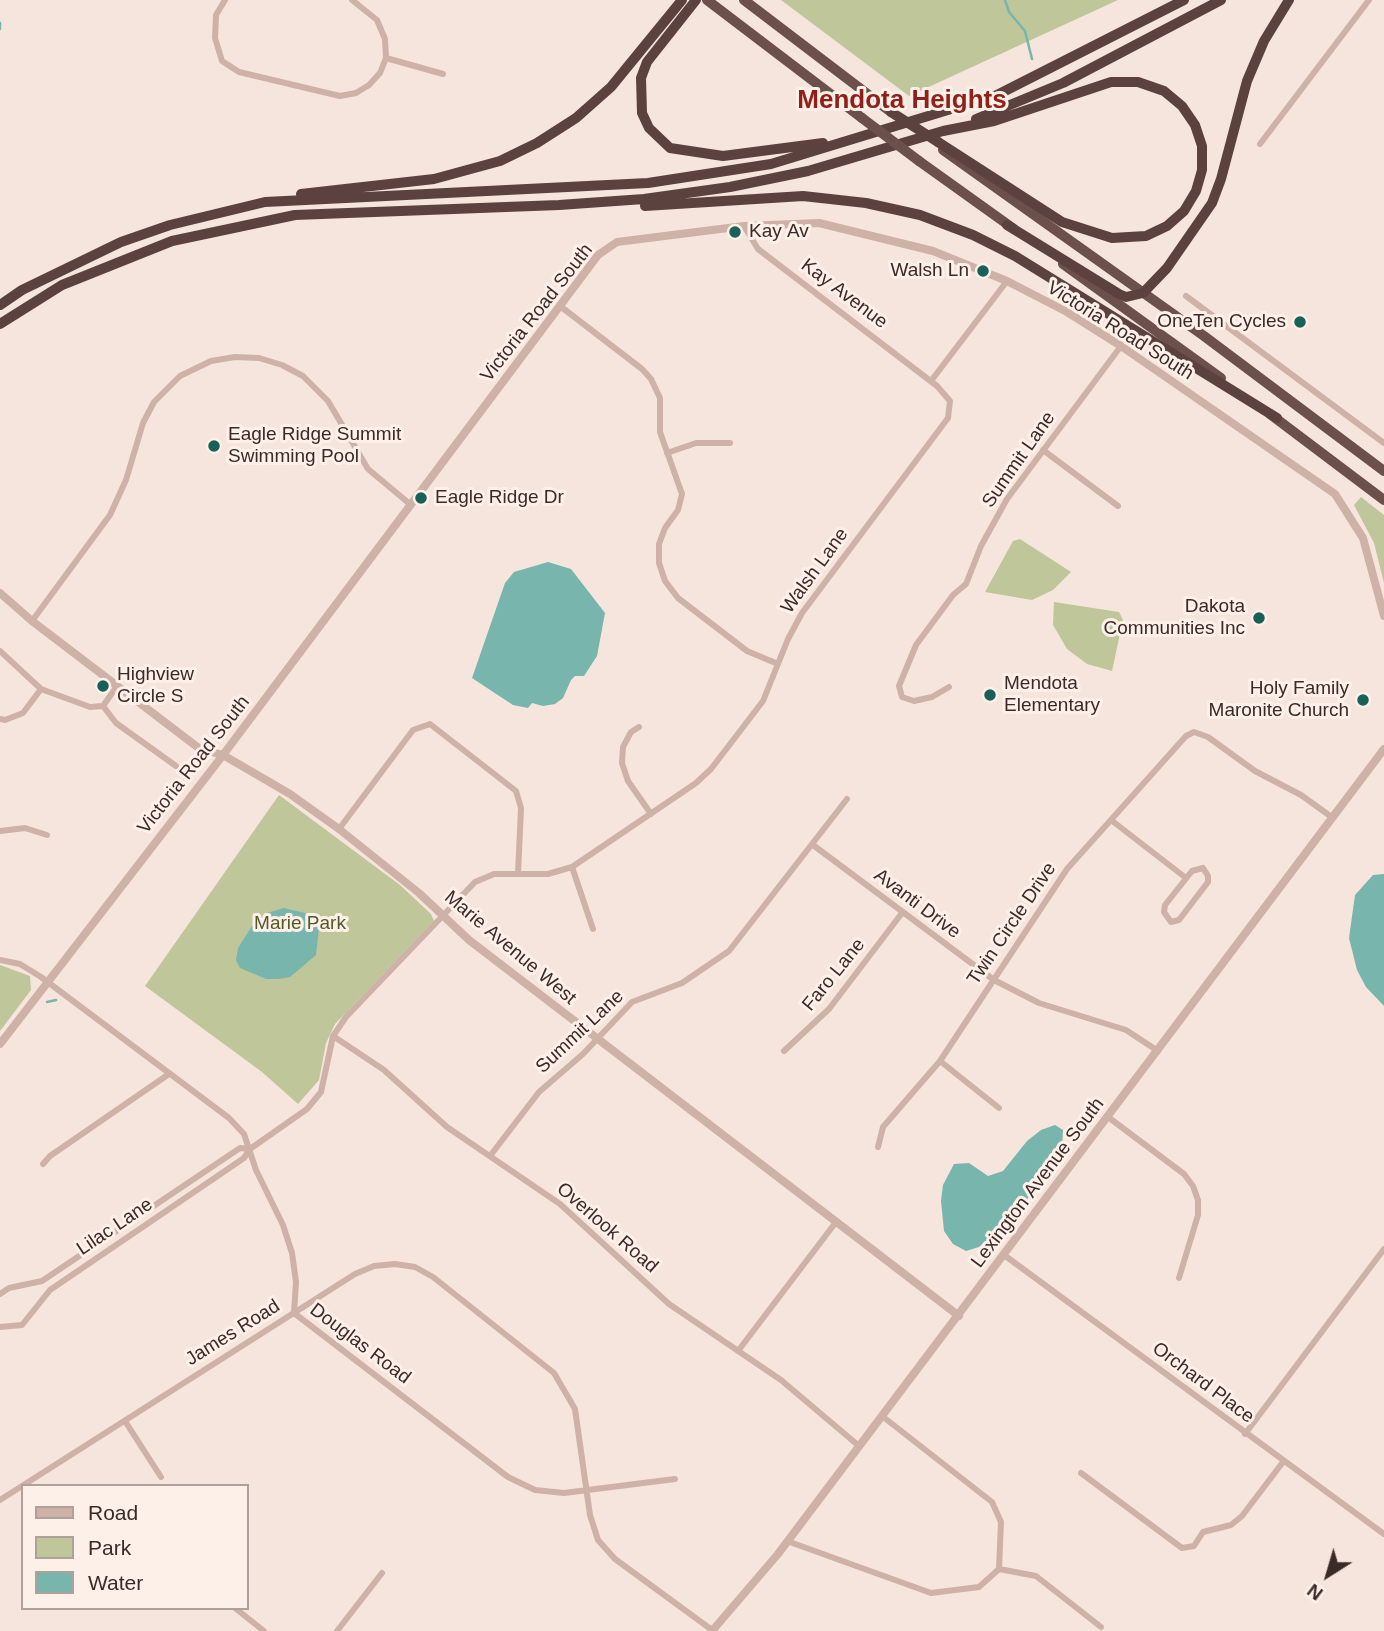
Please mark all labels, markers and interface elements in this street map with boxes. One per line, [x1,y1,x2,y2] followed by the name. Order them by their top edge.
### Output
[797,85,1007,117] district label: Mendota Heights
[749,221,809,243] place label: Kay Av
[727,224,743,240] marker: Kay Av
[476,240,598,386] street label: Victoria Road South
[796,254,892,334] street label: Kay Avenue
[891,260,969,282] place label: Walsh Ln
[975,263,991,279] marker: Walsh Ln
[1042,277,1198,385] street label: Victoria Road South
[1157,311,1286,333] place label: OneTen Cycles
[1292,314,1308,330] marker: OneTen Cycles
[978,408,1060,512] street label: Summit Lane
[228,424,401,468] place label: Eagle Ridge Summit Swimming Pool
[206,438,222,454] marker: Eagle Ridge Summit Swimming Pool
[435,487,564,509] place label: Eagle Ridge Dr
[413,490,429,506] marker: Eagle Ridge Dr
[776,524,854,618] street label: Walsh Lane
[1104,596,1245,640] place label: Dakota Communities Inc
[1251,610,1267,626] marker: Dakota Communities Inc
[117,664,194,708] place label: Highview Circle S
[1004,673,1100,717] place label: Mendota Elementary
[95,678,111,694] marker: Highview Circle S
[1209,678,1349,722] place label: Holy Family Maronite Church
[982,687,998,703] marker: Mendota Elementary
[133,692,255,838] street label: Victoria Road South
[1355,692,1371,708] marker: Holy Family Maronite Church
[963,859,1061,989] street label: Twin Circle Drive
[869,864,965,944] street label: Avanti Drive
[439,886,581,1010] street label: Marie Avenue West
[254,913,346,935] park label: Marie Park
[798,934,870,1016] street label: Faro Lane
[531,985,629,1079] street label: Summit Lane
[967,1094,1109,1272] street label: Lexington Avenue South
[552,1178,662,1278] street label: Overlook Road
[73,1193,157,1261] street label: Lilac Lane
[182,1295,284,1371] street label: James Road
[305,1299,415,1389] street label: Douglas Road
[1148,1337,1258,1429] street label: Orchard Place
[21,1484,248,1610] legend
[88,1501,138,1524] text: Road
[88,1536,131,1559] text: Park
[1293,1540,1363,1610] north arrow
[88,1571,143,1594] text: Water
[1303,1580,1327,1605] text: N

